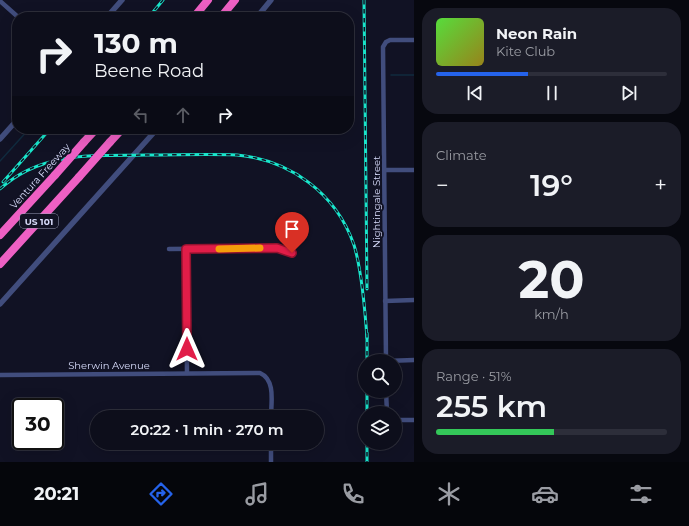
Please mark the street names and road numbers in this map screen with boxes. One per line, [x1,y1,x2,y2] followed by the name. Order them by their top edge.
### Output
[7,140,73,212] street label: Ventura Freeway
[370,156,383,248] street label: Nightingale Street
[20,214,58,228] road number: US 101
[68,359,150,372] street label: Sherwin Avenue

